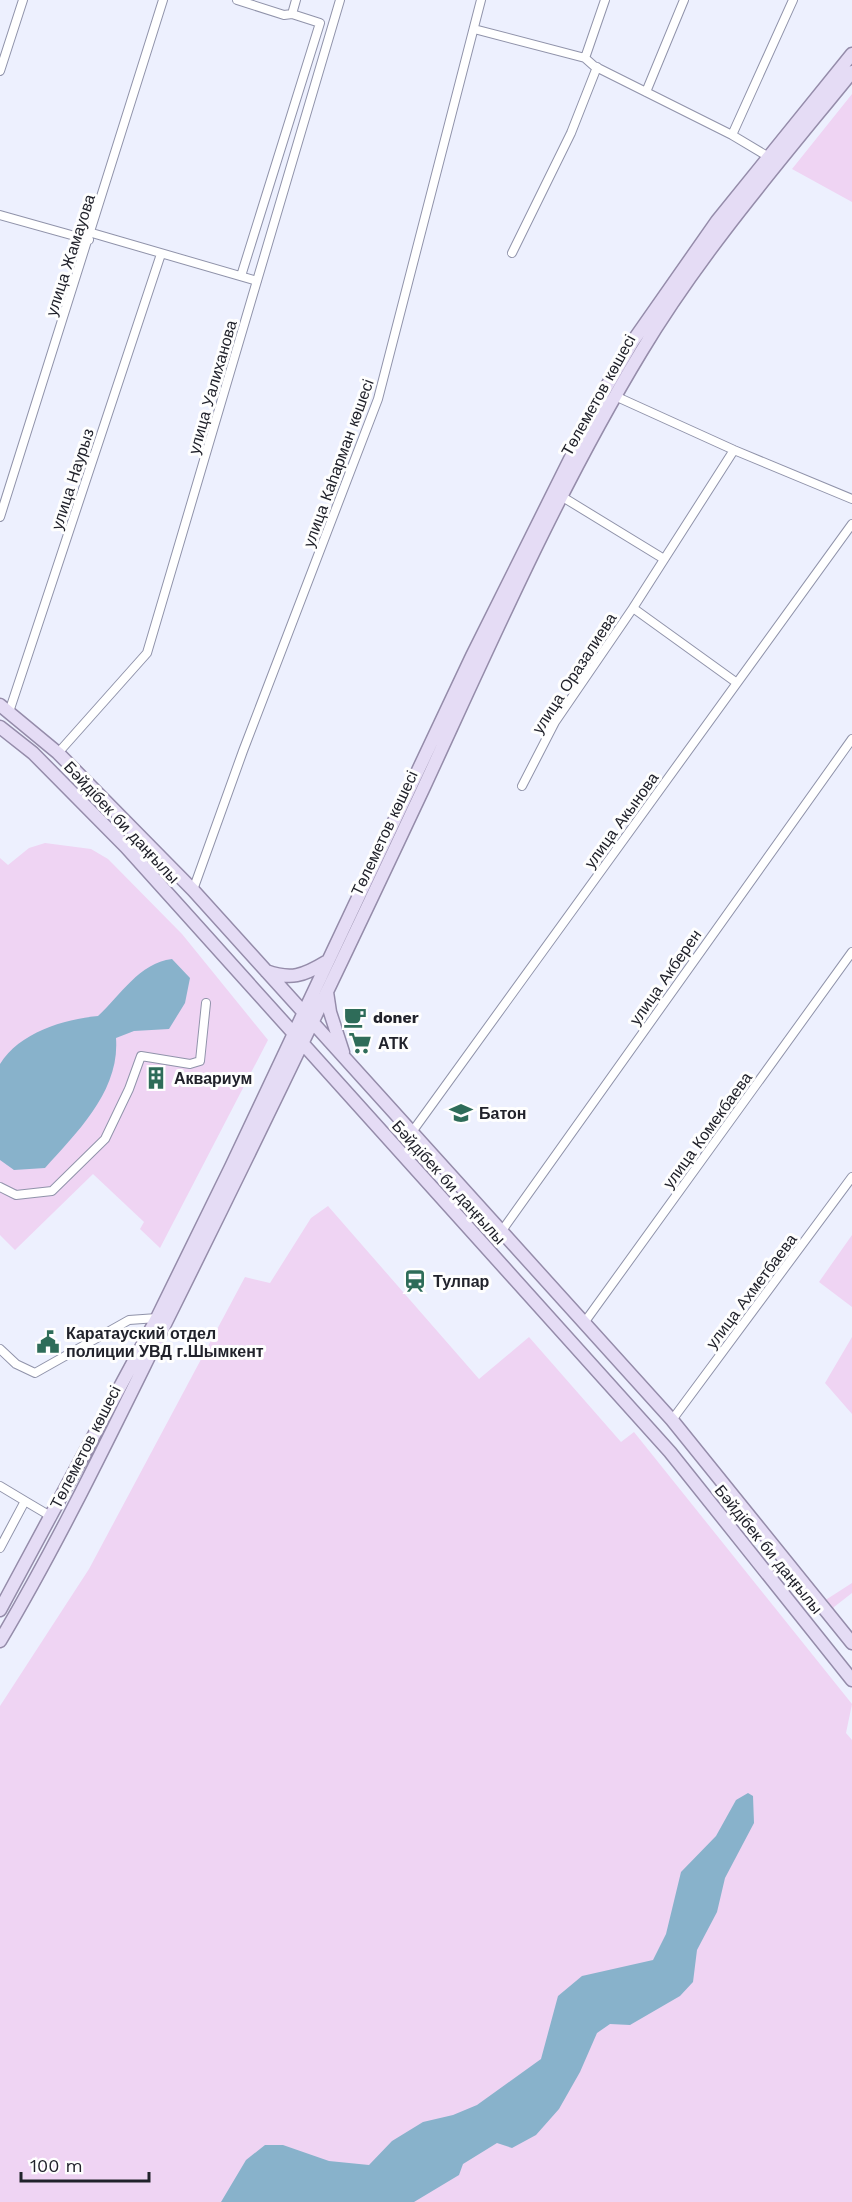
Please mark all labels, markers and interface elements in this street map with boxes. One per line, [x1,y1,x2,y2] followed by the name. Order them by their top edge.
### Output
[42,192,99,318] street label: улица Жамауова
[184,318,241,456] street label: улица Уалиханова
[557,331,640,459] street label: Төлеметов көшесі
[299,376,378,550] street label: улица Каһарман көшесі
[47,426,98,532] street label: улица Наурыз
[528,609,621,737] street label: улица Оразалиева
[60,757,183,887] street label: Бәйдібек би даңғылы
[347,768,422,899] street label: Төлеметов көшесі
[580,769,663,872] street label: улица Акынова
[626,926,705,1029] street label: улица Акберен
[342,1004,368,1030] cafe icon: doner
[373,1008,419,1027] place label: doner
[347,1030,373,1056] supermarket icon: АТК
[378,1034,409,1053] place label: АТК
[143,1065,169,1091] building icon: Аквариум
[174,1069,252,1088] place label: Аквариум
[659,1069,756,1192] street label: улица Комекбаева
[448,1100,474,1126] school or university icon: Батон
[479,1104,526,1123] place label: Батон
[388,1116,509,1248] street label: Бәйдібек би даңғылы
[702,1230,801,1352] street label: улица Ахметбаева
[402,1268,428,1294] station icon: Тулпар
[433,1272,490,1291] place label: Тулпар
[66,1324,264,1361] place label: Каратауский отдел полиции УВД г.Шымкент
[35,1329,61,1355] public building icon: Каратауский отдел полиции УВД г.Шымкент
[46,1383,125,1512] street label: Төлеметов көшесі
[711,1481,826,1618] street label: Бәйдібек би даңғылы
[21,2145,148,2183] scale bar
[30,2155,83,2176] text: 100 m

